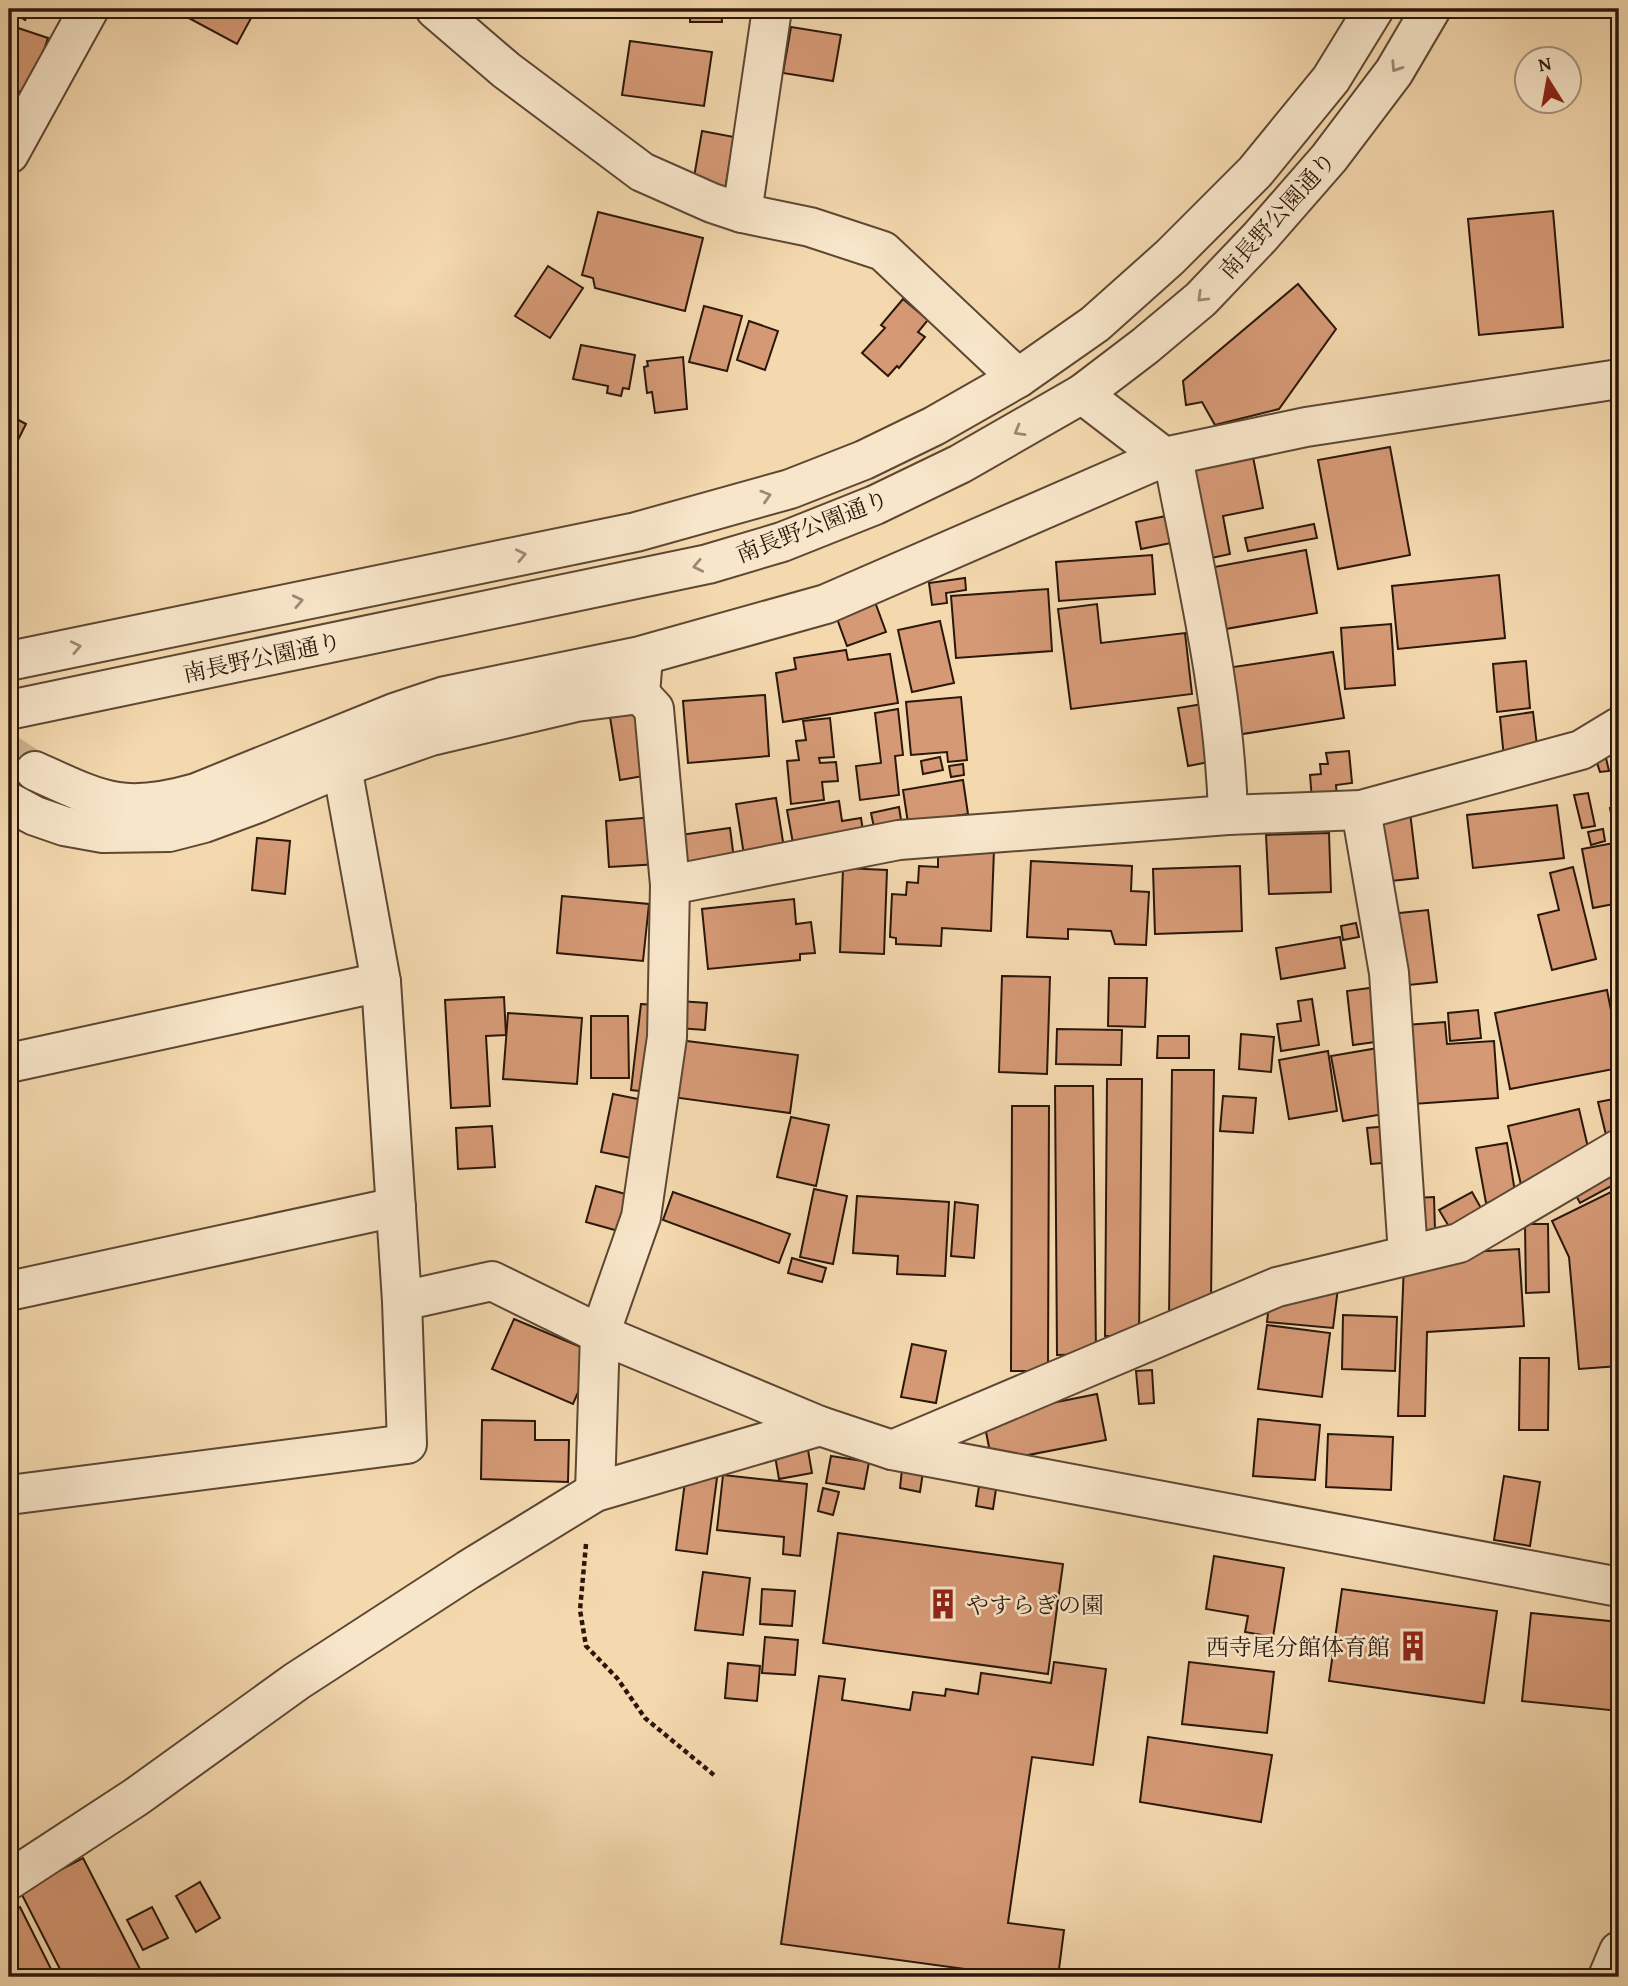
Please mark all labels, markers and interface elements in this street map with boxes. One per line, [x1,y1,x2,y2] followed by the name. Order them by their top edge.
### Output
[1512,46,1582,116] north arrow
[1536,48,1554,78] text: N
[1392,59,1405,72] one-way arrow
[1211,144,1343,286] street label: 南長野公園通り
[1198,288,1211,301] one-way arrow
[1014,422,1027,435] one-way arrow
[731,482,893,570] street label: 南長野公園通り
[760,489,772,504] one-way arrow
[515,549,527,564] one-way arrow
[692,557,704,572] one-way arrow
[292,595,304,610] one-way arrow
[180,624,344,690] street label: 南長野公園通り
[70,640,82,655] one-way arrow
[926,1587,960,1621] building icon: やすらぎの園
[966,1588,1104,1621] place label: やすらぎの園
[1396,1629,1430,1663] building icon: 西寺尾分館体育館
[1206,1630,1390,1663] place label: 西寺尾分館体育館

